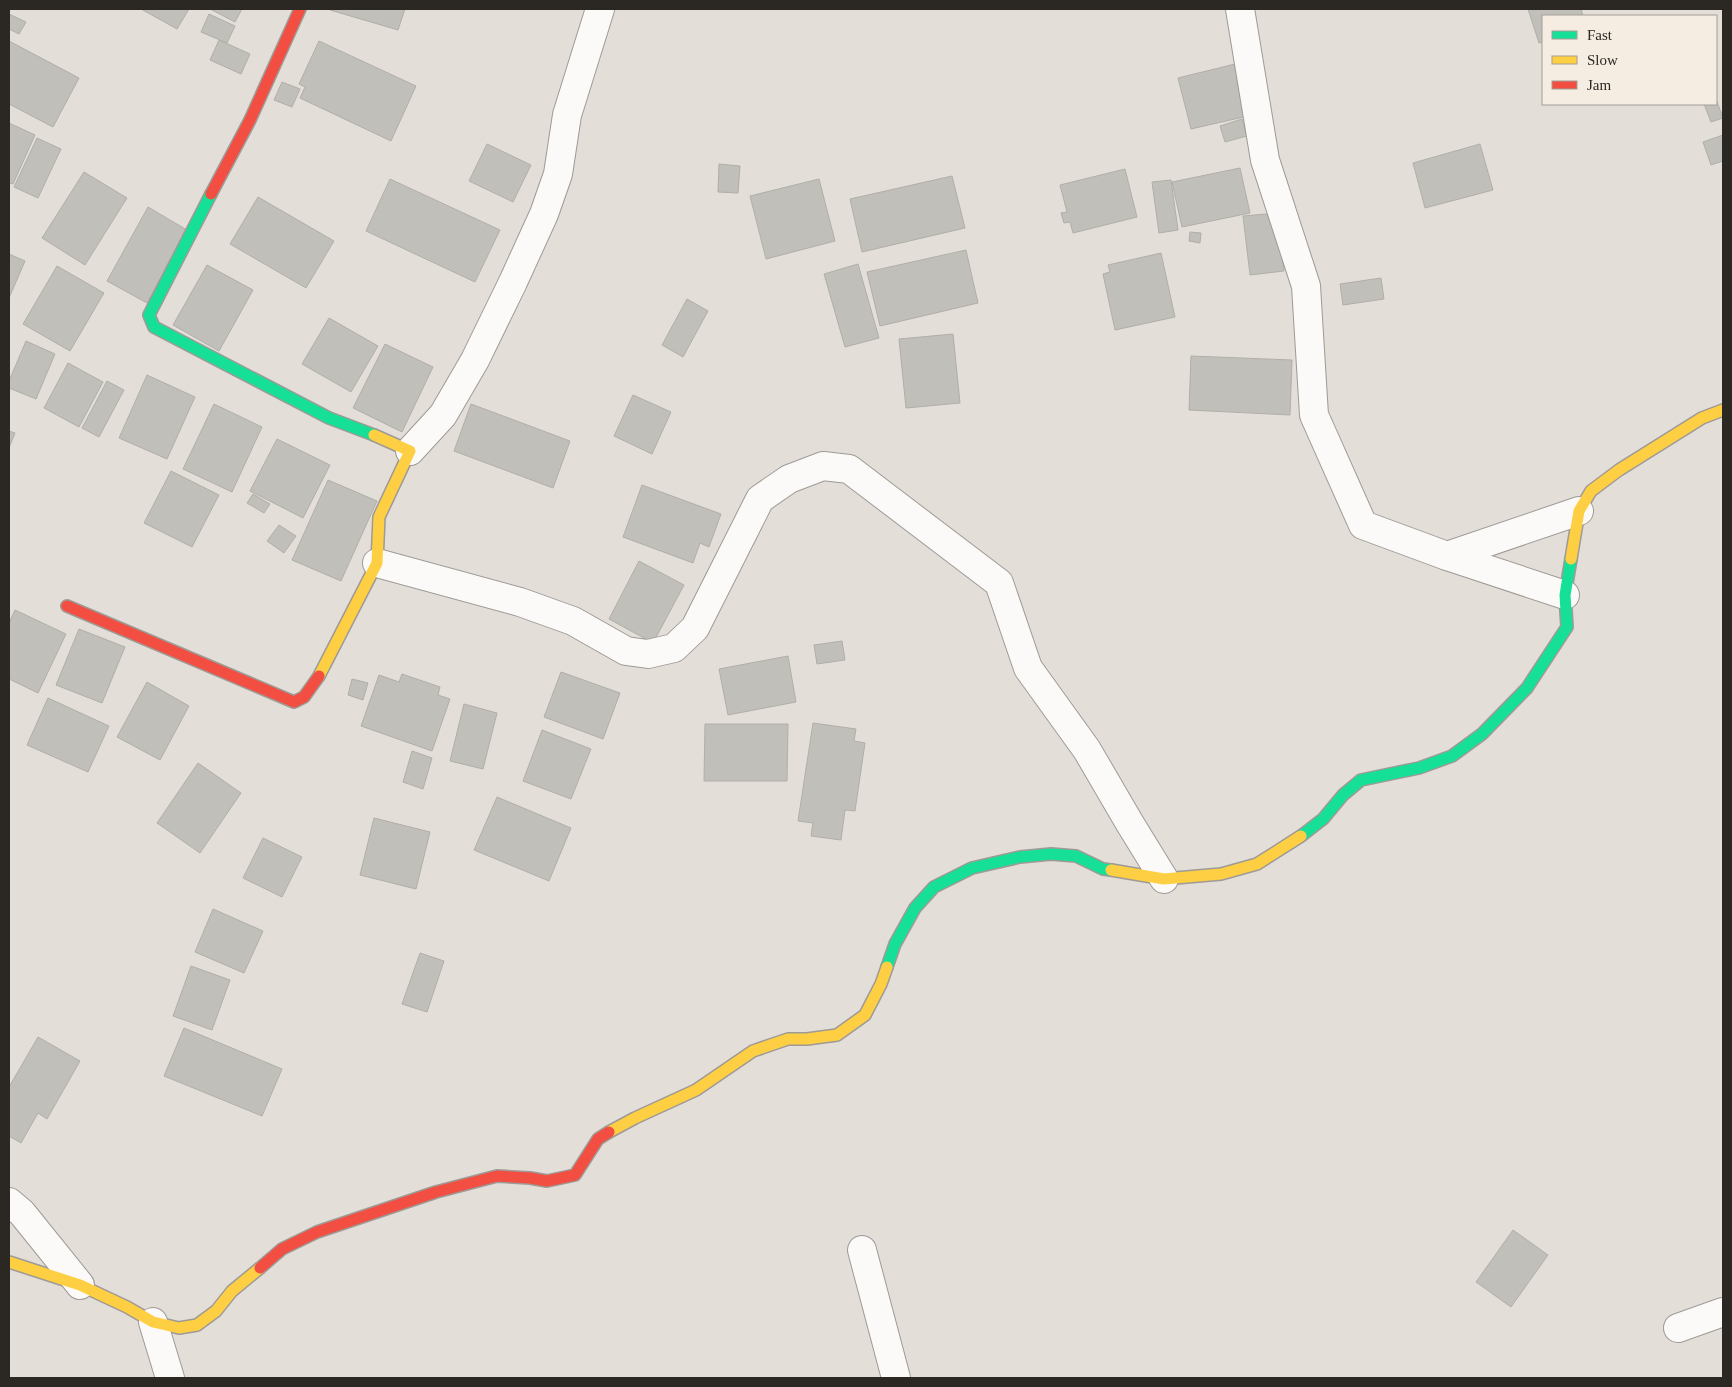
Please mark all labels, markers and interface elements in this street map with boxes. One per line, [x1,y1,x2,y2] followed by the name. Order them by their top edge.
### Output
[1542,15,1717,105] legend
[1587,27,1613,43] text: Fast
[1587,52,1618,68] text: Slow
[1587,77,1611,93] text: Jam

